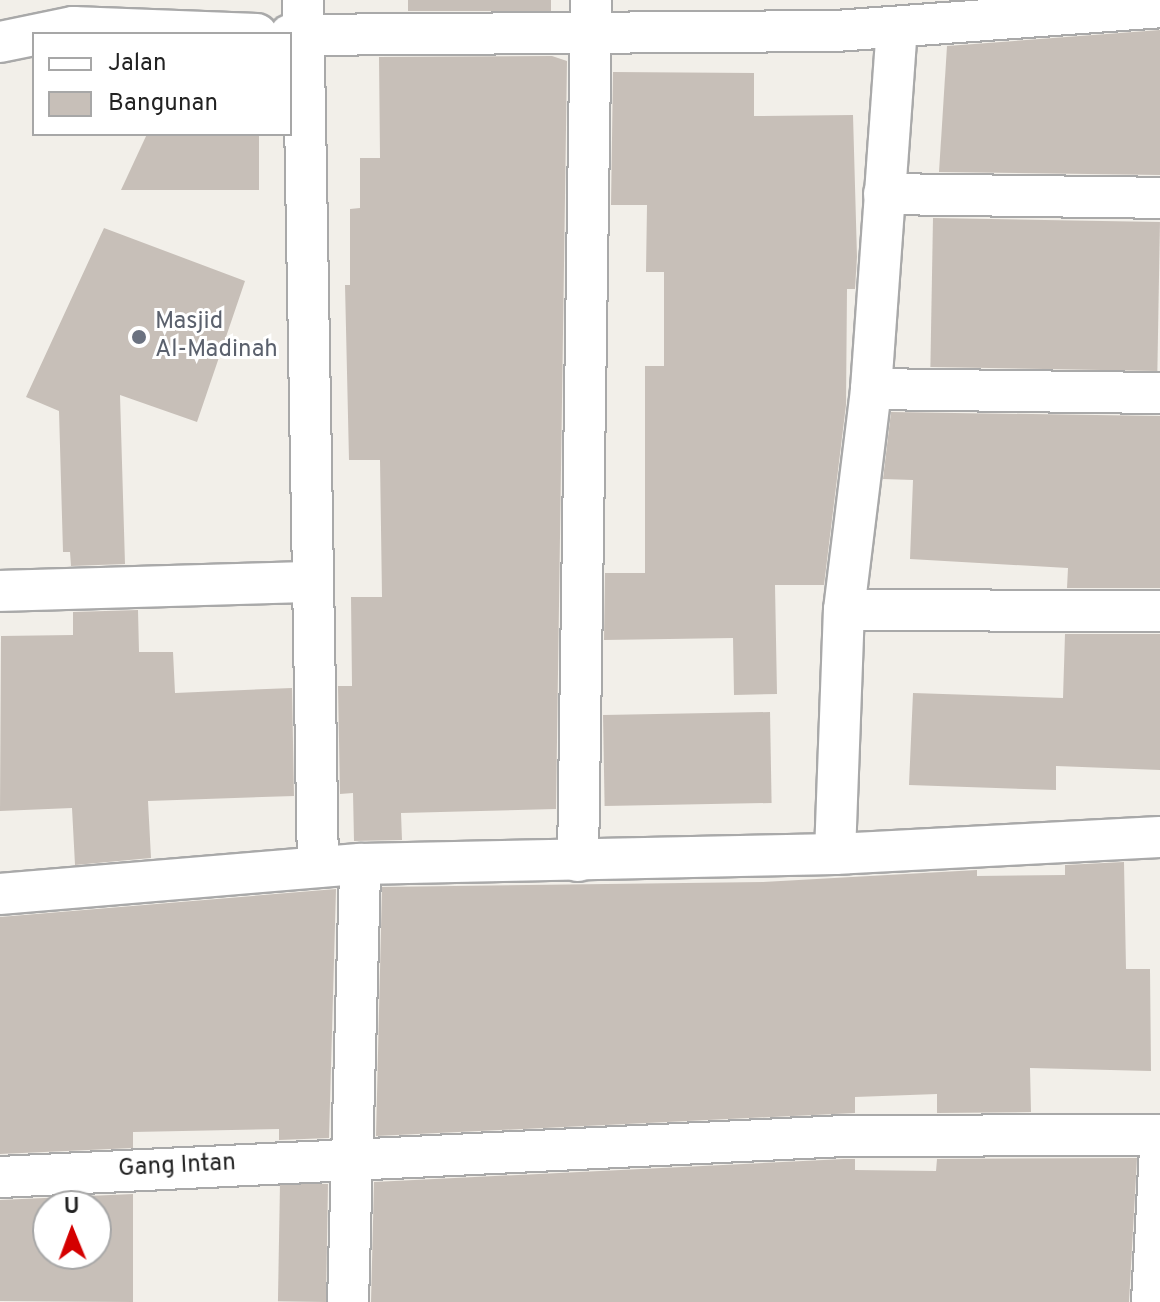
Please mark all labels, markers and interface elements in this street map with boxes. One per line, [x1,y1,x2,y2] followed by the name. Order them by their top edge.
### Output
[32,32,292,136] legend
[108,49,166,79] text: Jalan
[108,89,218,119] text: Bangunan
[155,309,278,365] place label: Masjid Al-Madinah
[130,328,148,346] marker: Masjid Al-Madinah
[117,1150,237,1184] street label: Gang Intan
[32,1190,112,1270] north arrow
[64,1194,80,1221] text: U

